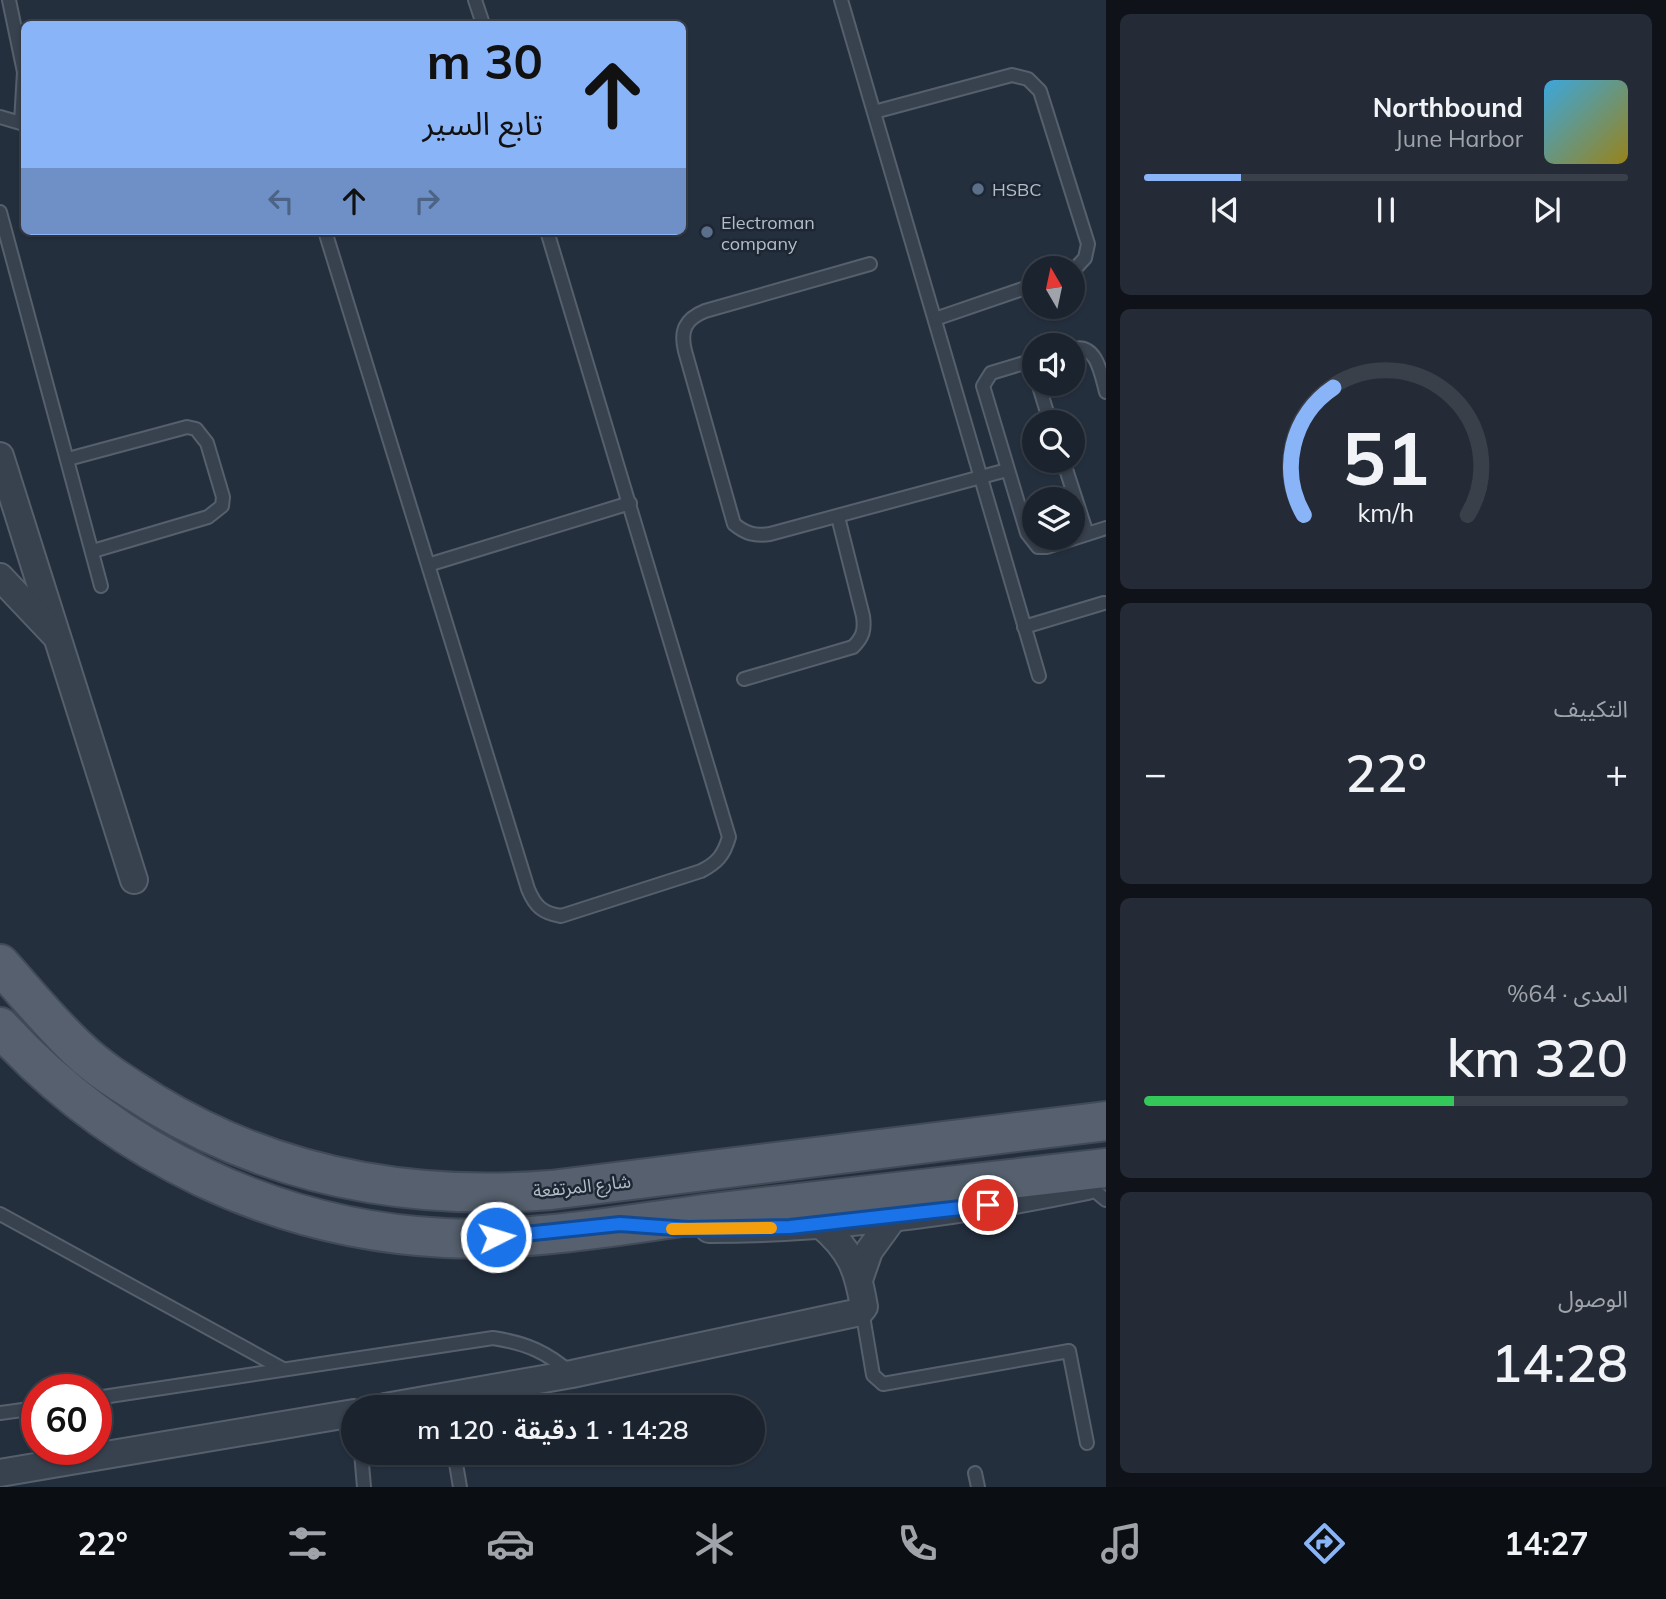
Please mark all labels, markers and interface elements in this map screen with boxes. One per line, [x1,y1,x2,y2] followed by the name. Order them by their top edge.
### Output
[427,30,543,91] text: 30 m
[567,49,658,140] icon: ahead
[1373,91,1523,124] text: Northbound
[422,103,543,143] text: تابع السير
[1395,124,1523,153] text: June Harbor
[992,178,1042,201] place label: HSBC
[970,181,986,197] marker: HSBC
[262,182,300,220] icon: left
[335,182,373,220] icon: ahead
[408,182,446,220] icon: right
[1206,191,1244,229] icon: previous
[1367,191,1405,229] icon: pause
[1528,191,1566,229] icon: next
[721,211,815,255] place label: Electroman company
[699,224,715,240] marker: Electroman company
[1022,256,1085,318] north arrow
[1022,256,1085,550] map controls
[1022,333,1085,396] button: sound
[1022,410,1085,473] button: search
[1342,412,1430,503] text: 51
[1022,487,1085,550] button: layers
[1358,497,1414,528] text: km/h
[1554,694,1628,723] text: التكييف
[1345,740,1427,805] text: 22°
[1144,749,1167,797] text: −
[1605,749,1628,797] text: +
[1507,979,1628,1008] text: المدى · 64%
[1447,1025,1628,1090] text: 320 km
[532,1169,632,1206] street label: شارع المرتفعة
[958,1175,1018,1235] pin
[969,1186,1007,1224] icon: arrive
[459,1200,533,1274] position arrow
[1558,1284,1628,1313] text: الوصول
[1491,1330,1628,1395] text: 14:28
[21,1374,112,1465] speed limit sign: 60
[417,1413,689,1446] text: 14:28 · 1 دقيقة · 120 m
[283,1519,332,1568] icon: filters
[486,1519,535,1568] icon: car
[690,1519,739,1568] icon: climate
[893,1519,942,1568] icon: phone
[1097,1519,1146,1568] icon: music
[1300,1519,1349,1568] icon: directions
[77,1523,128,1563] text: 22°
[1504,1523,1589,1563] text: 14:27

